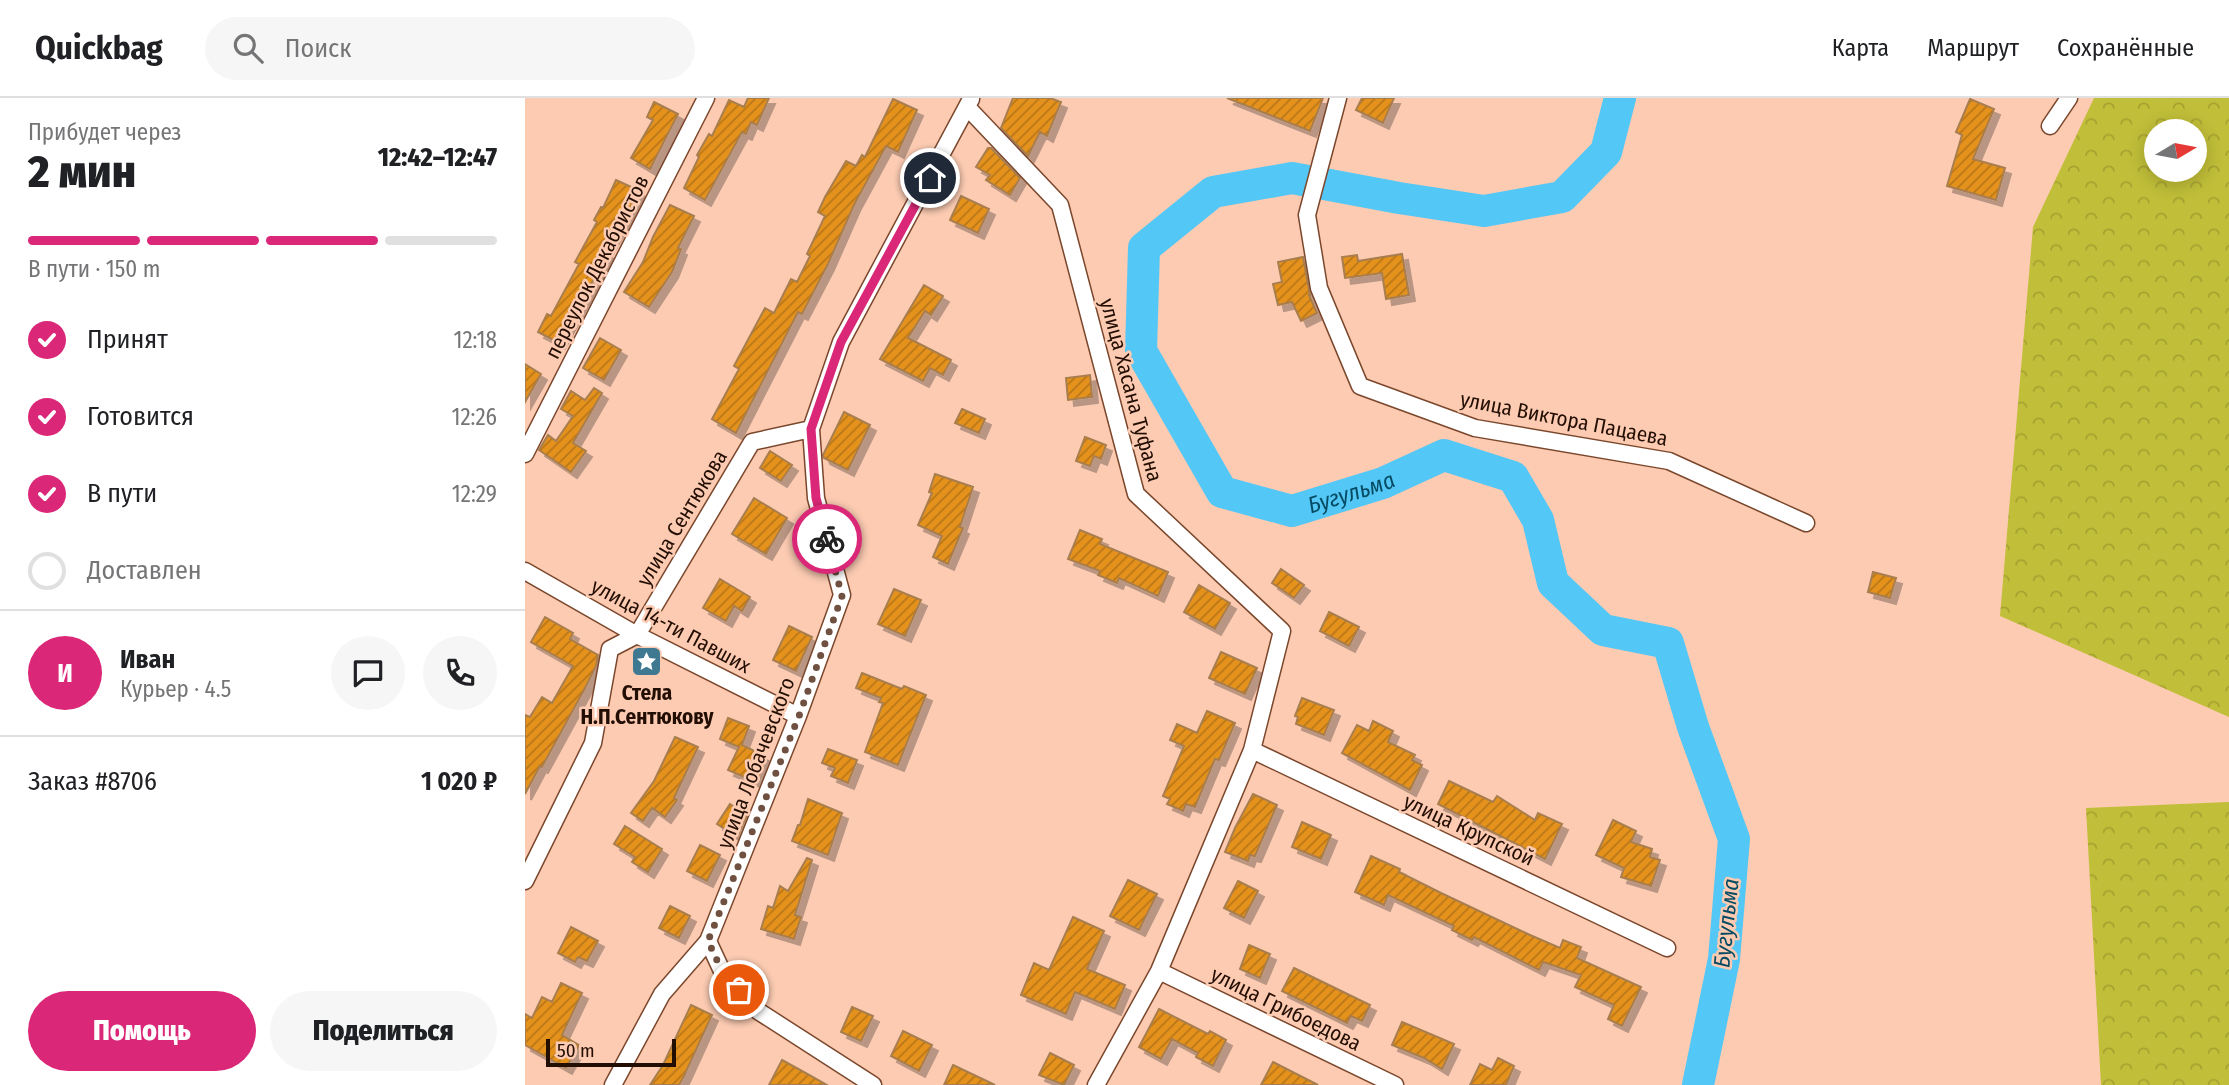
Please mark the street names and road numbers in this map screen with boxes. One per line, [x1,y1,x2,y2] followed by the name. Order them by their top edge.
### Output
[539,171,655,363] street label: переулок Декабристов
[1094,296,1168,484] street label: улица Хасана Туфана
[1458,386,1670,452] street label: улица Виктора Пацаева
[631,445,733,591] street label: улица Сентюкова
[587,573,756,679] street label: улица 14-ти Павших
[711,674,801,852] street label: улица Лобачевского
[1399,788,1539,872] street label: улица Крупской
[1207,961,1365,1057] street label: улица Грибоедова

